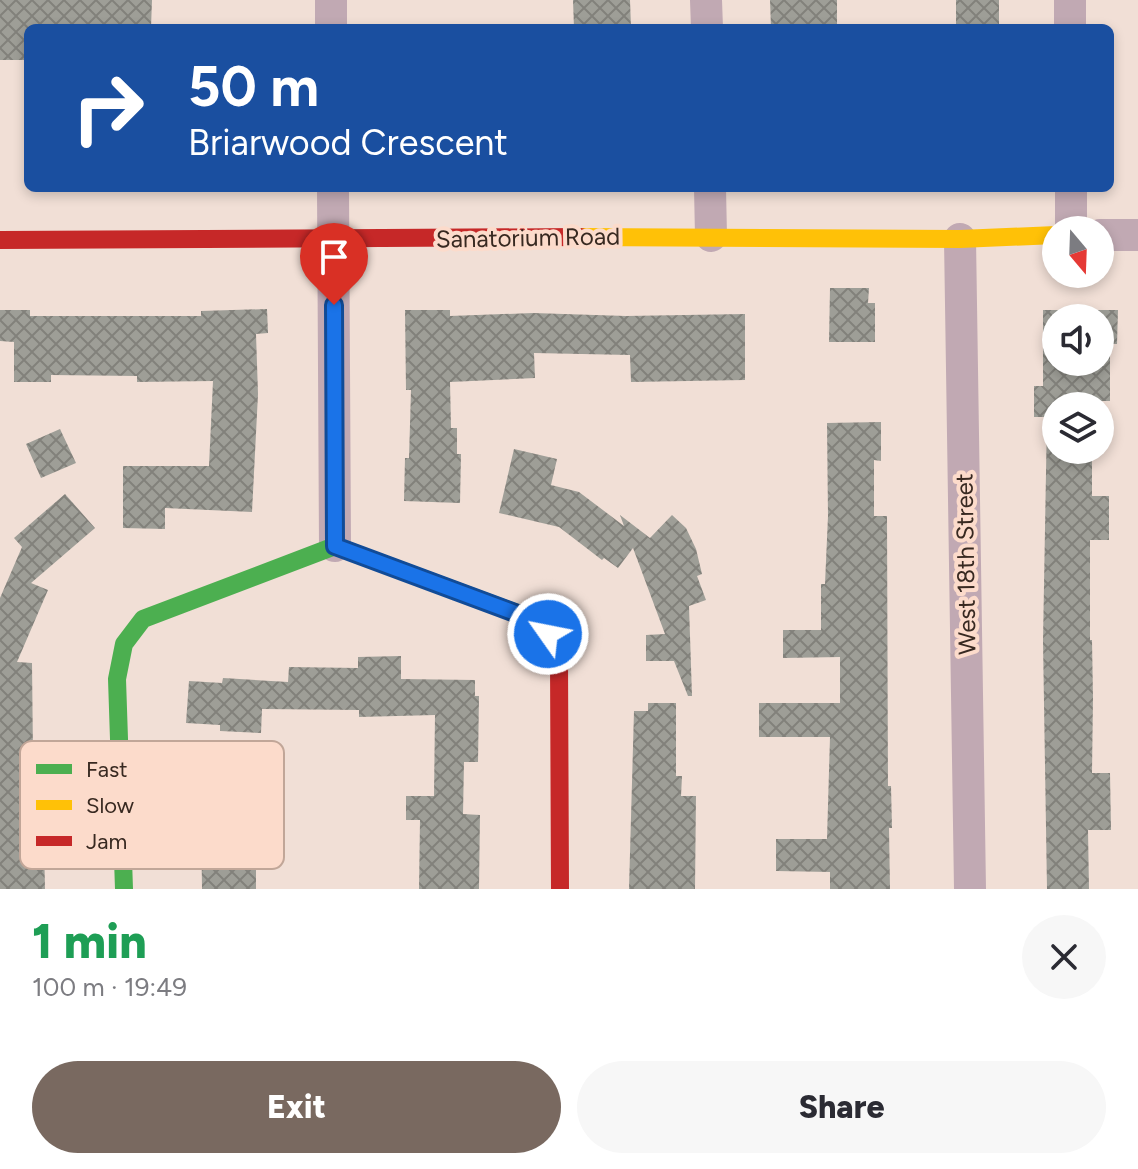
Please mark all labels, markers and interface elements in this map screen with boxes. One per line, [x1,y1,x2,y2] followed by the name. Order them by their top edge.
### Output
[188,53,319,120] text: 50 m
[56,56,160,160] icon: right
[188,121,508,164] text: Briarwood Crescent
[1042,216,1114,288] north arrow
[1042,216,1114,464] map controls
[436,221,620,254] street label: Sanatorium Road
[300,223,368,305] pin
[312,235,356,279] icon: arrive
[1042,304,1114,376] button: sound
[1042,392,1114,464] button: layers
[949,473,982,655] street label: West 18th Street
[506,592,590,676] position arrow
[20,741,284,869] legend
[86,756,128,783] text: Fast
[86,792,135,819] text: Slow
[86,828,127,855] text: Jam
[32,912,147,970] text: 1 min
[1022,915,1106,999] button: close
[32,971,187,1003] text: 100 m · 19:49
[32,1061,561,1153] button: Exit
[577,1061,1106,1153] button: Share

